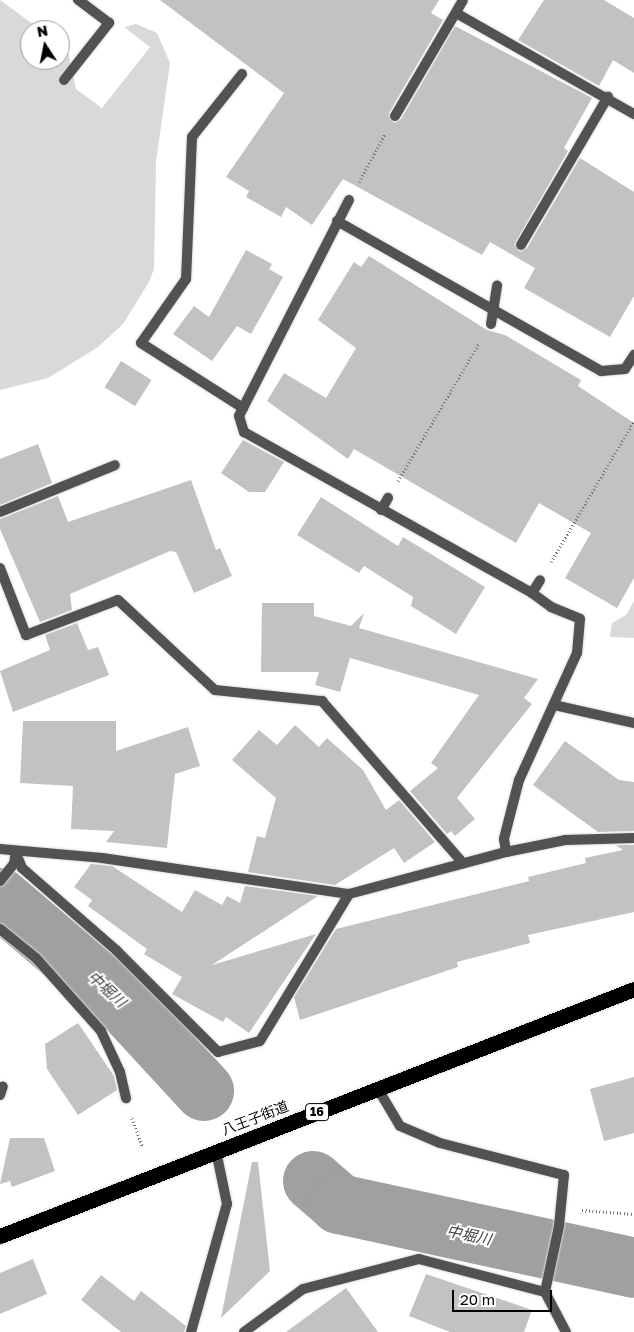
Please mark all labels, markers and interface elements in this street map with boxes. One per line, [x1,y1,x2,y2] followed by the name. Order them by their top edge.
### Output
[20,20,70,70] north arrow
[35,21,49,40] text: N
[84,967,130,1011] water label: 中堀川
[219,1098,291,1138] street label: 八王子街道
[304,1102,330,1122] road number: 16
[445,1222,493,1248] water label: 中堀川
[454,1280,554,1312] scale bar
[460,1290,495,1308] text: 20 m

